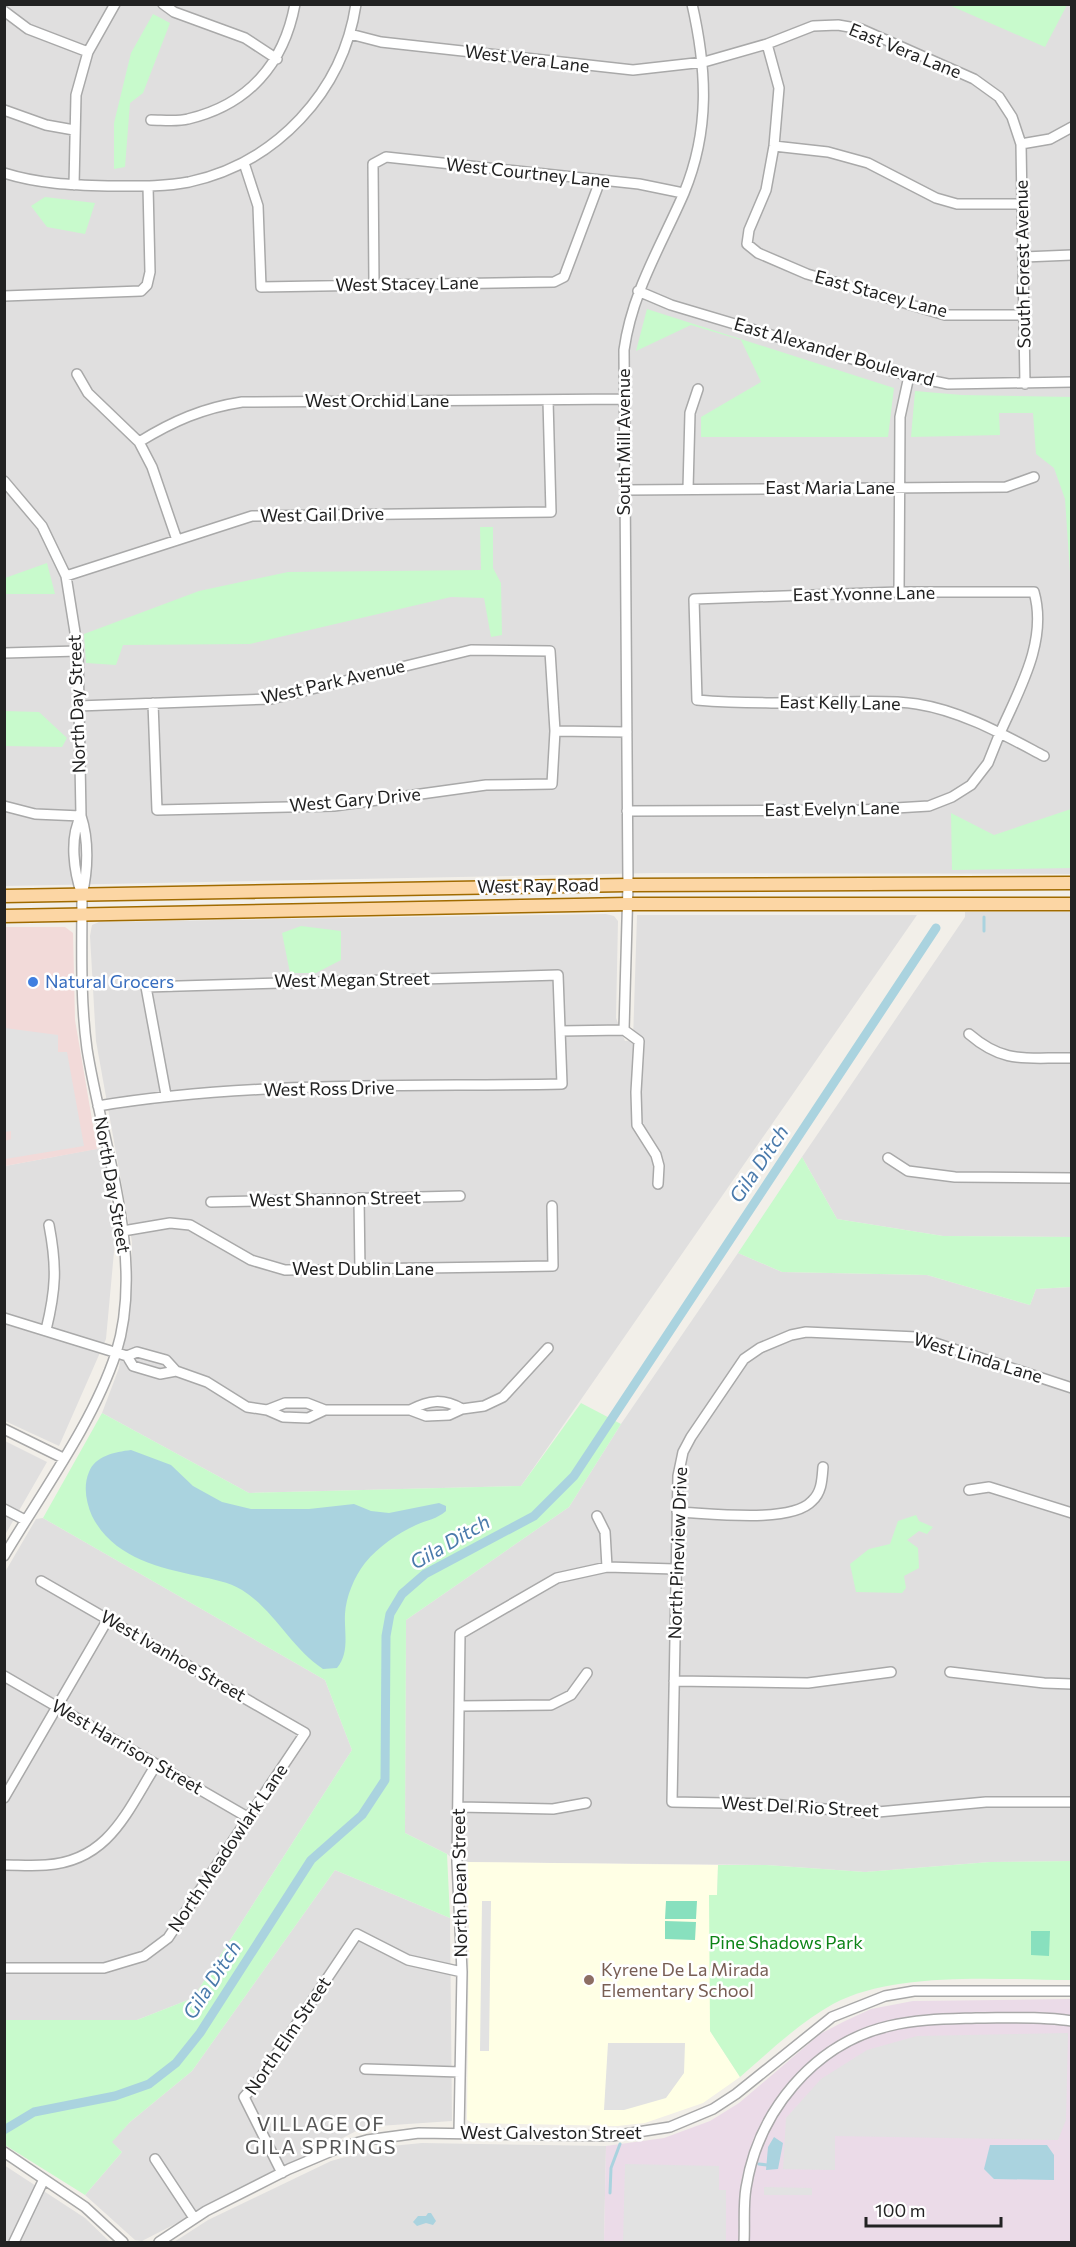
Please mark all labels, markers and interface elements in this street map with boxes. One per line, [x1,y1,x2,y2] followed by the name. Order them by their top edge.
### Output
[846,18,965,83] street label: East Vera Lane
[463,39,591,77] street label: West Vera Lane
[445,152,611,192] street label: West Courtney Lane
[1010,180,1034,348] street label: South Forest Avenue
[812,265,950,321] street label: East Stacey Lane
[335,271,479,295] street label: West Stacey Lane
[732,312,937,390] street label: East Alexander Boulevard
[612,369,634,515] street label: South Mill Avenue
[305,389,449,411] street label: West Orchid Lane
[765,476,895,498] street label: East Maria Lane
[260,502,384,526] street label: West Gail Drive
[793,581,935,605] street label: East Yvonne Lane
[63,634,89,774] street label: North Day Street
[259,654,407,708] street label: West Park Avenue
[779,690,901,714] street label: East Kelly Lane
[288,782,421,816] street label: West Gary Drive
[764,796,900,820] street label: East Evelyn Lane
[477,873,599,897] street label: West Ray Road
[274,967,430,991] street label: West Megan Street
[45,970,174,992] place label: Natural Grocers
[26,975,40,989] marker: Natural Grocers
[263,1076,395,1100] street label: West Ross Drive
[90,1115,136,1255] street label: North Day Street
[723,1120,793,1207] water label: Gila Ditch
[249,1186,421,1210] street label: West Shannon Street
[292,1257,434,1279] street label: West Dublin Lane
[911,1327,1045,1387] street label: West Linda Lane
[663,1466,691,1640] street label: North Pineview Drive
[405,1509,494,1574] water label: Gila Ditch
[97,1605,250,1706] street label: West Ivanhoe Street
[48,1694,207,1798] street label: West Harrison Street
[163,1759,292,1936] street label: North Meadowlark Lane
[721,1791,880,1821] street label: West Del Rio Street
[447,1808,471,1958] street label: North Dean Street
[709,1931,863,1953] park label: Pine Shadows Park
[177,1936,245,2023] water label: Gila Ditch
[601,1958,769,2001] place label: Kyrene De La Mirada Elementary School
[239,1972,335,2099] street label: North Elm Street
[582,1973,596,1987] marker: Kyrene De La Mirada Elementary School
[245,2111,397,2158] district label: VILLAGE OF GILA SPRINGS
[460,2121,642,2143] street label: West Galveston Street
[866,2190,1001,2228] scale bar
[875,2199,925,2221] text: 100 m

